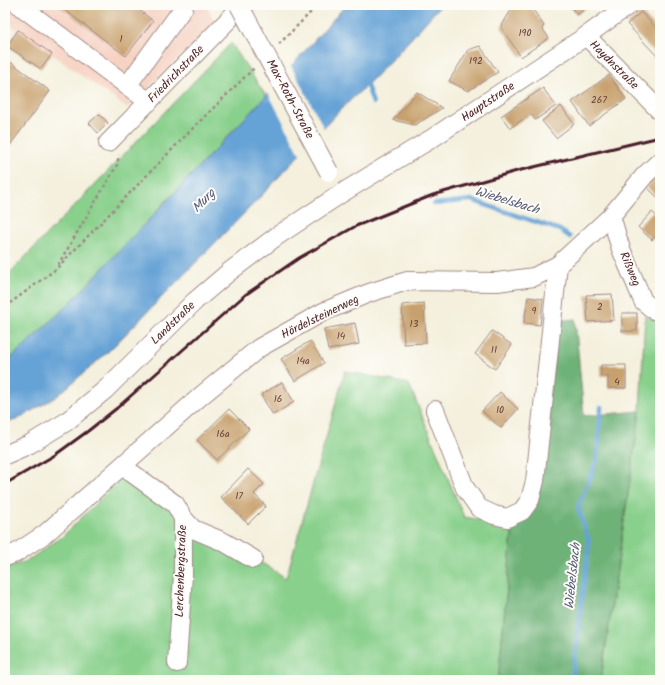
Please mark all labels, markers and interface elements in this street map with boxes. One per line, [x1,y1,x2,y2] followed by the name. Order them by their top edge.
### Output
[518,25,532,41] house number: 190
[119,31,123,47] house number: 1
[585,36,644,95] street label: Haydnstraße
[143,40,209,108] street label: Friedrichstraße
[469,53,483,69] house number: 192
[261,56,319,143] street label: Max-Roth-Straße
[457,77,519,127] street label: Hauptstraße
[591,92,607,108] house number: 267
[472,181,543,221] water label: Wiebelsbach
[187,183,221,218] water label: Murg
[614,249,646,290] street label: Rißweg
[278,290,363,344] street label: Hördelsteinerweg
[146,296,200,349] street label: Landstraße
[597,299,603,315] house number: 2
[532,303,537,319] house number: 9
[410,316,419,332] house number: 13
[337,328,346,344] house number: 14
[491,342,497,358] house number: 11
[296,353,310,369] house number: 14a
[614,374,620,390] house number: 4
[274,391,282,407] house number: 16
[496,402,504,418] house number: 10
[216,426,230,442] house number: 16a
[235,488,243,504] house number: 17
[170,524,192,618] street label: Lerchenbergstraße
[559,541,587,610] water label: Wiebelsbach

